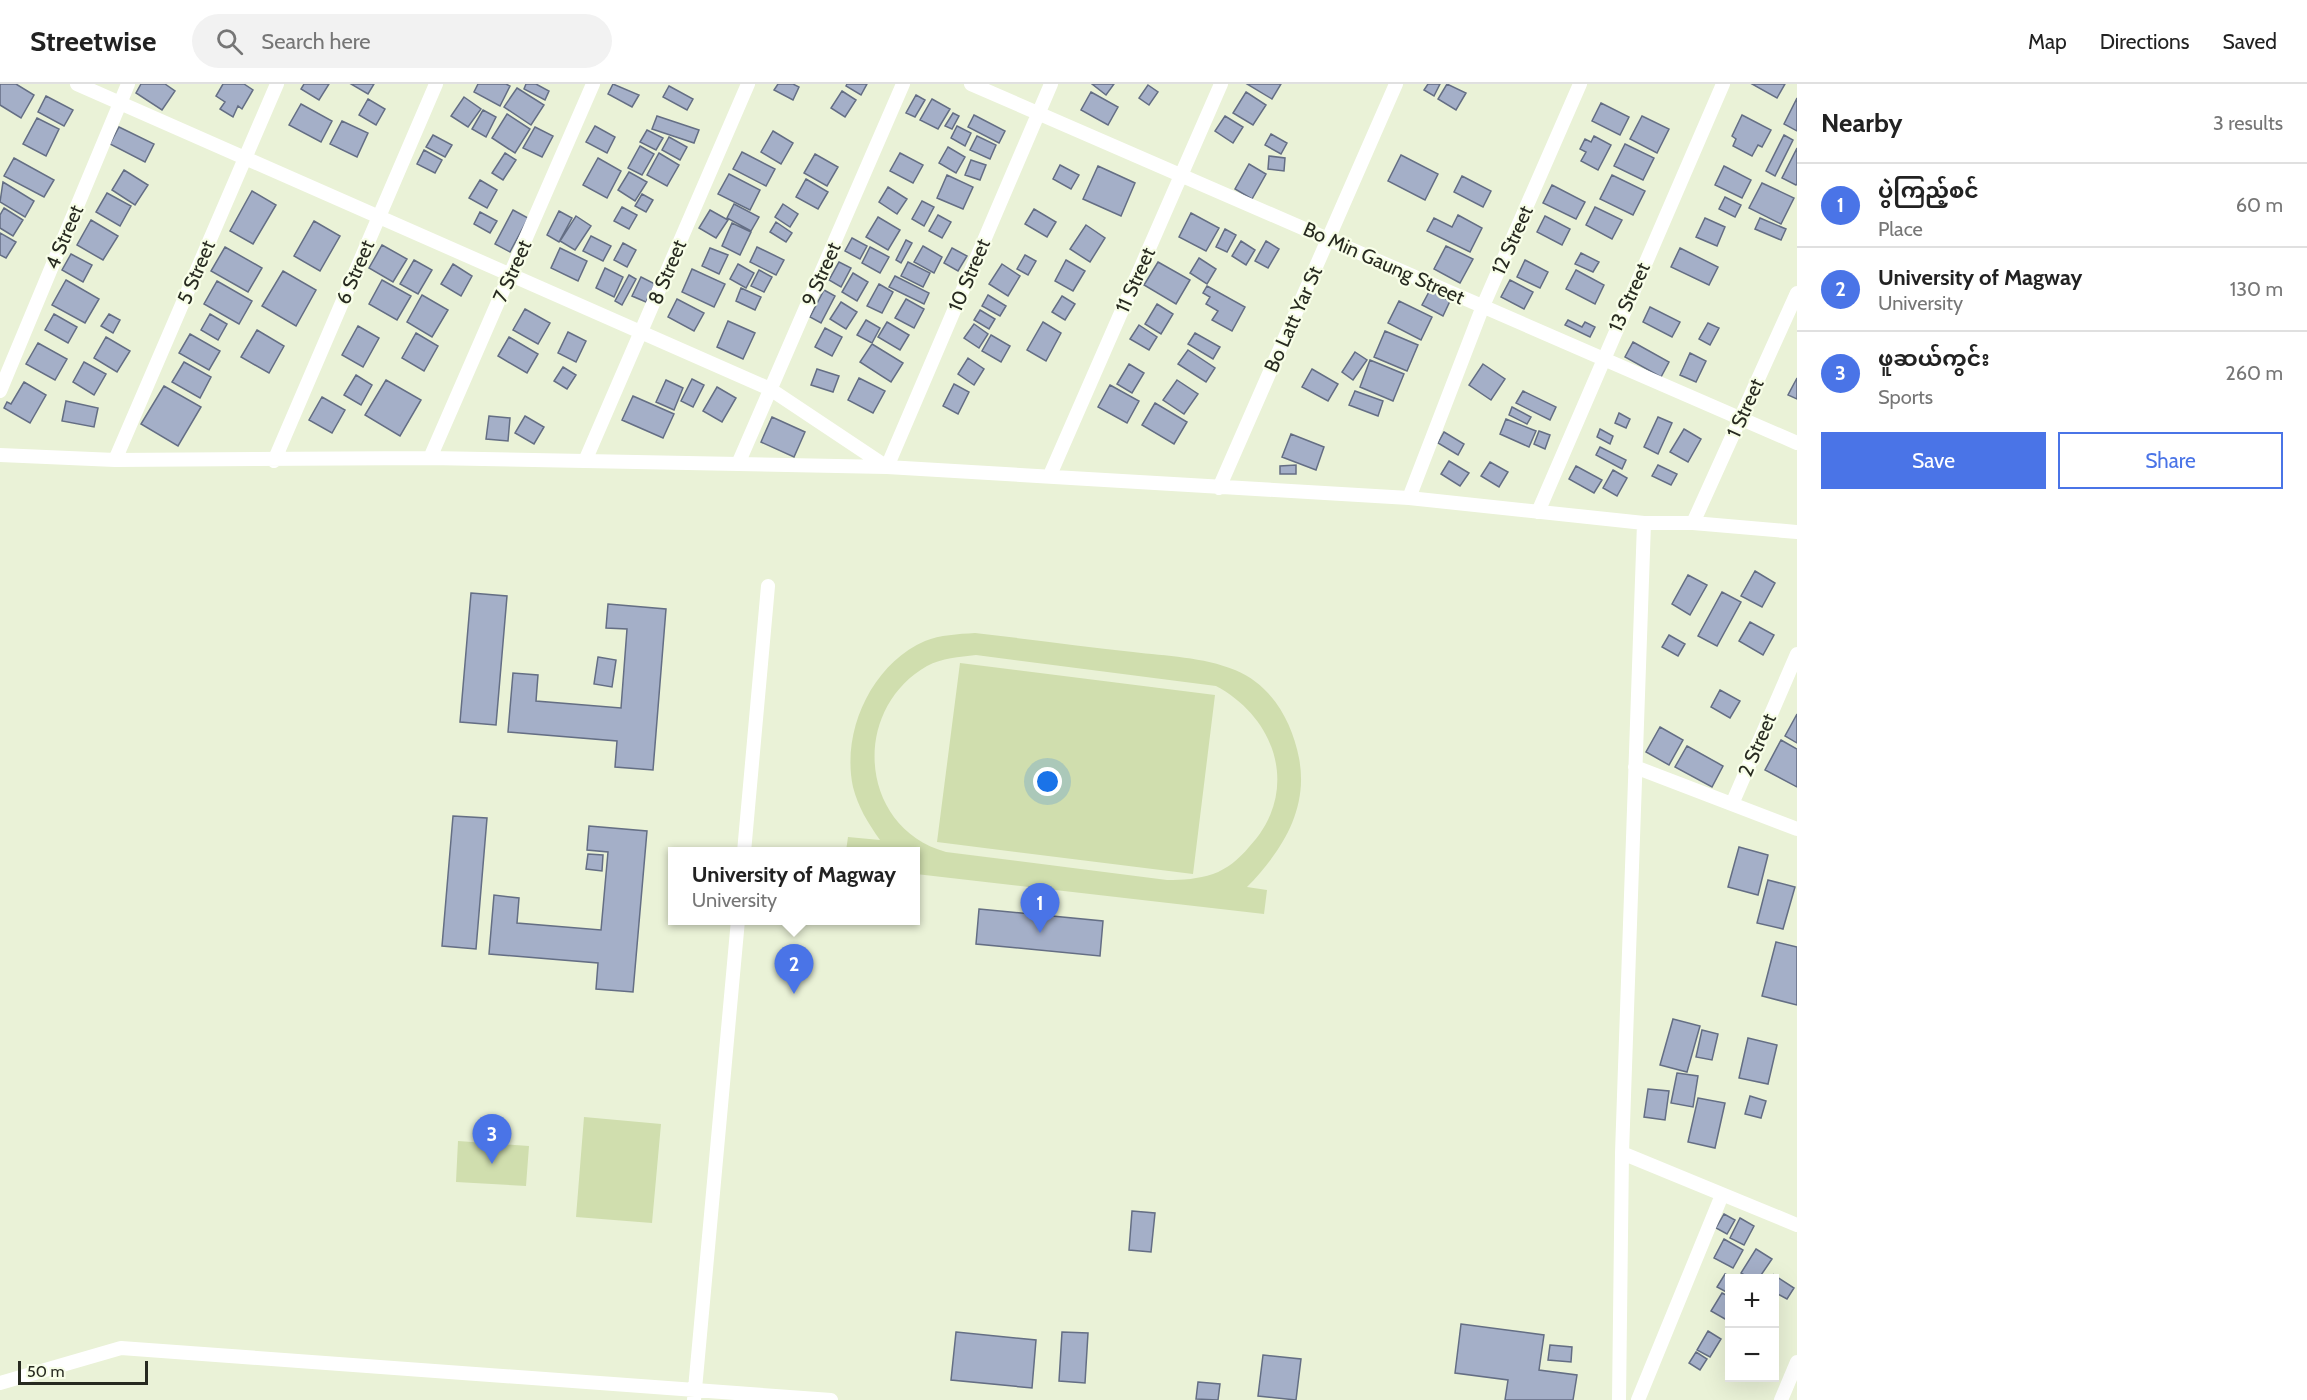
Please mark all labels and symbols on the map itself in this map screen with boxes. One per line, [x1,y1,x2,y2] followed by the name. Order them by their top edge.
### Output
[40,201,88,273] street label: 4 Street
[1486,202,1538,278] street label: 12 Street
[1300,217,1469,309] street label: Bo Min Gaung Street
[943,235,995,315] street label: 10 Street
[172,236,220,307] street label: 5 Street
[331,236,379,308] street label: 6 Street
[488,236,536,306] street label: 7 Street
[643,236,691,308] street label: 8 Street
[796,238,846,310] street label: 9 Street
[1110,243,1160,316] street label: 11 Street
[1603,258,1655,335] street label: 13 Street
[1259,262,1327,376] street label: Bo Latt Yar St
[1721,374,1769,441] street label: 1 Street
[1733,710,1781,780] street label: 2 Street
[1033,767,1062,796] your location
[1020,884,1060,933] pin: 1
[774,944,814,994] pin: 2
[472,1114,512,1164] pin: 3
[18,1358,148,1386] scale bar

